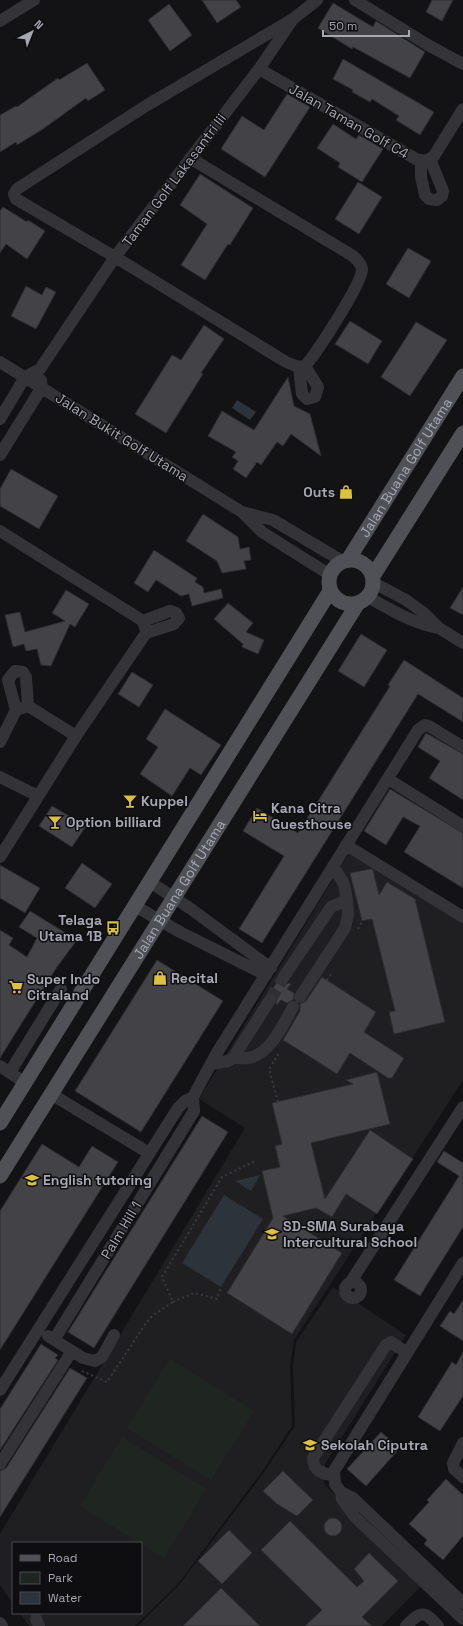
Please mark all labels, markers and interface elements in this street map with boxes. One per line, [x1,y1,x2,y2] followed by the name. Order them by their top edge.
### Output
[12,12,52,52] north arrow
[323,12,409,38] scale bar
[31,17,46,32] text: N
[329,18,357,34] text: 50 m
[286,79,412,163] street label: Jalan Taman Golf C4
[118,110,230,250] street label: Taman Golf Lakasantri Iii
[52,389,192,485] street label: Jalan Bukit Golf Utama
[355,395,456,541] street label: Jalan Buana Golf Utama
[303,483,335,501] place label: Outs
[338,484,354,500] shop icon: Outs
[141,792,188,810] place label: Kuppel
[122,793,138,809] bar icon: Kuppel
[271,799,352,833] place label: Kana Citra Guesthouse
[252,808,268,824] hotel icon: Kana Citra Guesthouse
[66,813,161,831] place label: Option billiard
[47,814,63,830] bar icon: Option billiard
[129,816,229,962] street label: Jalan Buana Golf Utama
[39,911,102,945] place label: Telaga Utama 1B
[105,920,121,936] bus stop icon: Telaga Utama 1B
[171,969,218,987] place label: Recital
[27,970,100,1004] place label: Super Indo Citraland
[152,970,168,986] shop icon: Recital
[8,979,24,995] supermarket icon: Super Indo Citraland
[43,1171,152,1189] place label: English tutoring
[24,1172,40,1188] school or university icon: English tutoring
[97,1198,145,1262] street label: Palm Hill 1
[283,1217,417,1251] place label: SD-SMA Surabaya Intercultural School
[264,1226,280,1242] school or university icon: SD-SMA Surabaya Intercultural School
[321,1436,428,1454] place label: Sekolah Ciputra
[302,1437,318,1453] school or university icon: Sekolah Ciputra
[12,1542,142,1614] legend
[48,1550,77,1566] text: Road
[48,1570,73,1586] text: Park
[48,1590,82,1606] text: Water

